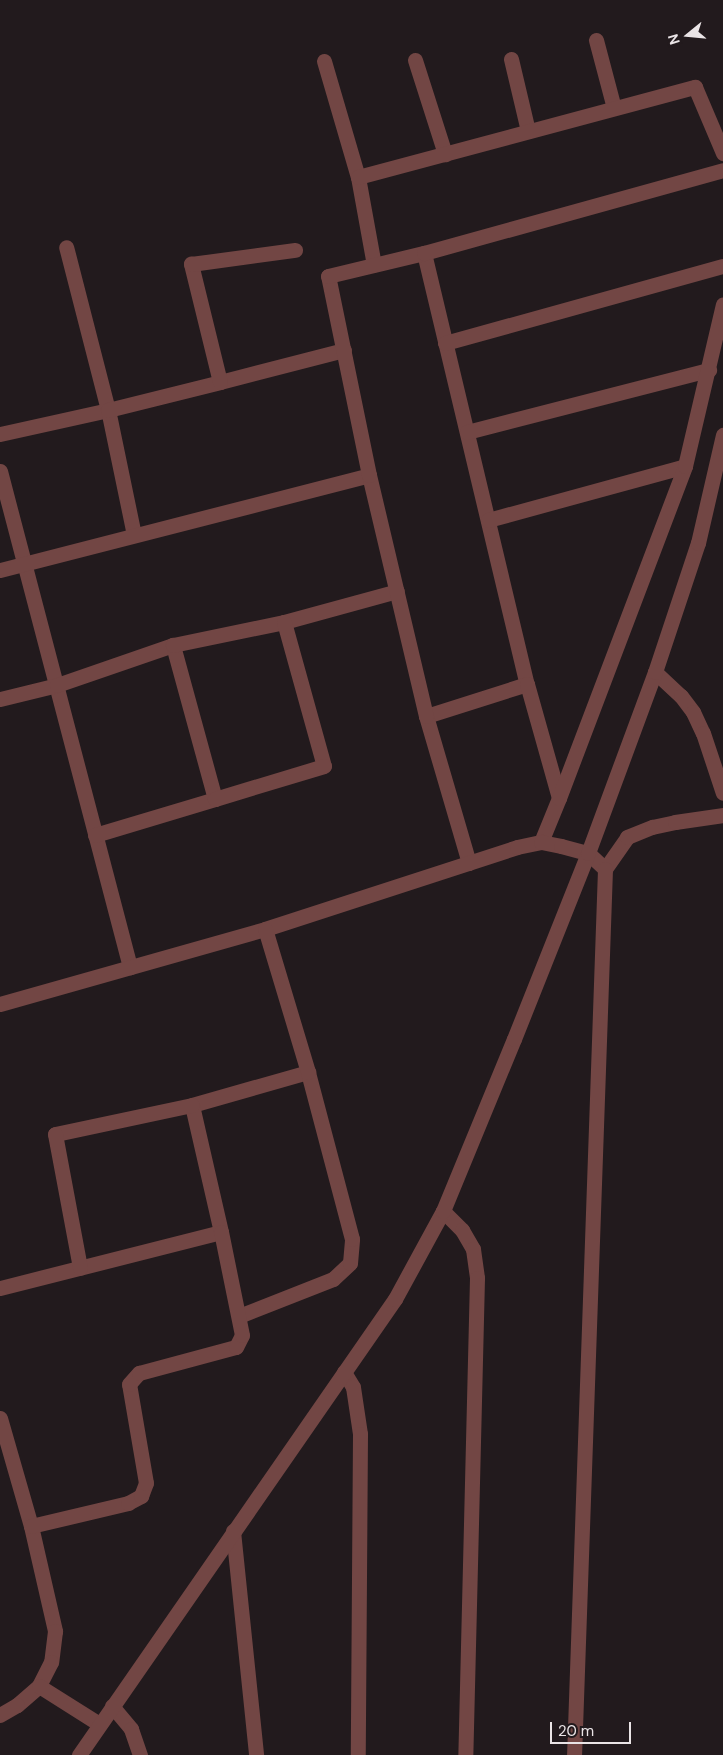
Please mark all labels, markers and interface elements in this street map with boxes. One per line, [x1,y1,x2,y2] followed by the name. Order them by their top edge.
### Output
[663,10,713,60] north arrow
[664,32,684,47] text: N
[553,1712,634,1744] scale bar
[558,1721,594,1741] text: 20 m

